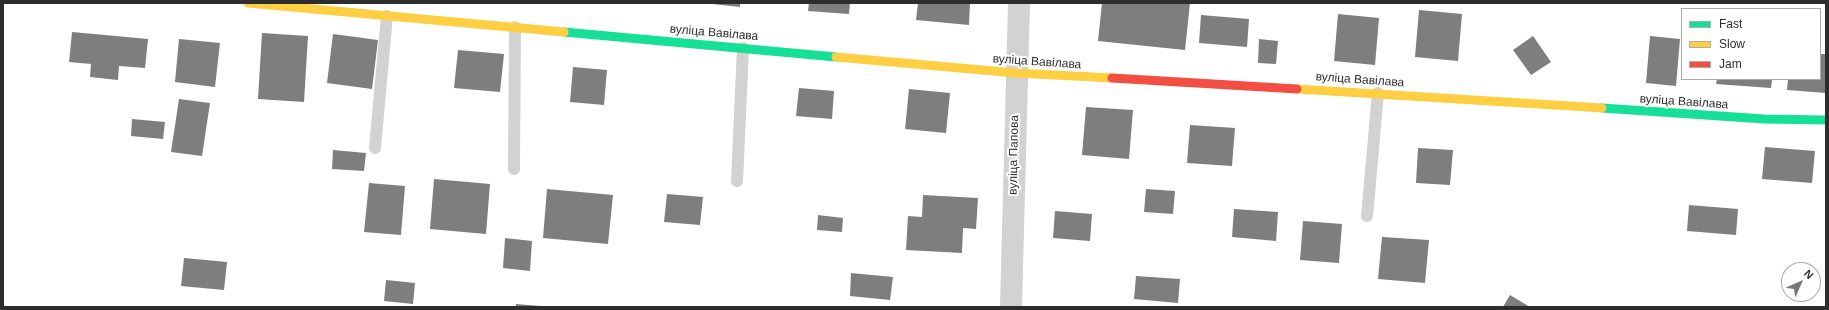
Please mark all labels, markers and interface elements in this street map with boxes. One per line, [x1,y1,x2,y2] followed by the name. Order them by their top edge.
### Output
[1681,8,1821,80] legend
[1719,17,1742,31] text: Fast
[669,22,759,44] street label: вуліца Вавілава
[1719,37,1745,51] text: Slow
[992,52,1082,72] street label: вуліца Вавілава
[1719,57,1742,71] text: Jam
[1315,70,1405,90] street label: вуліца Вавілава
[1639,92,1729,112] street label: вуліца Вавілава
[1006,115,1022,195] street label: вуліца Папова
[1781,262,1821,302] north arrow
[1802,267,1816,281] text: N

